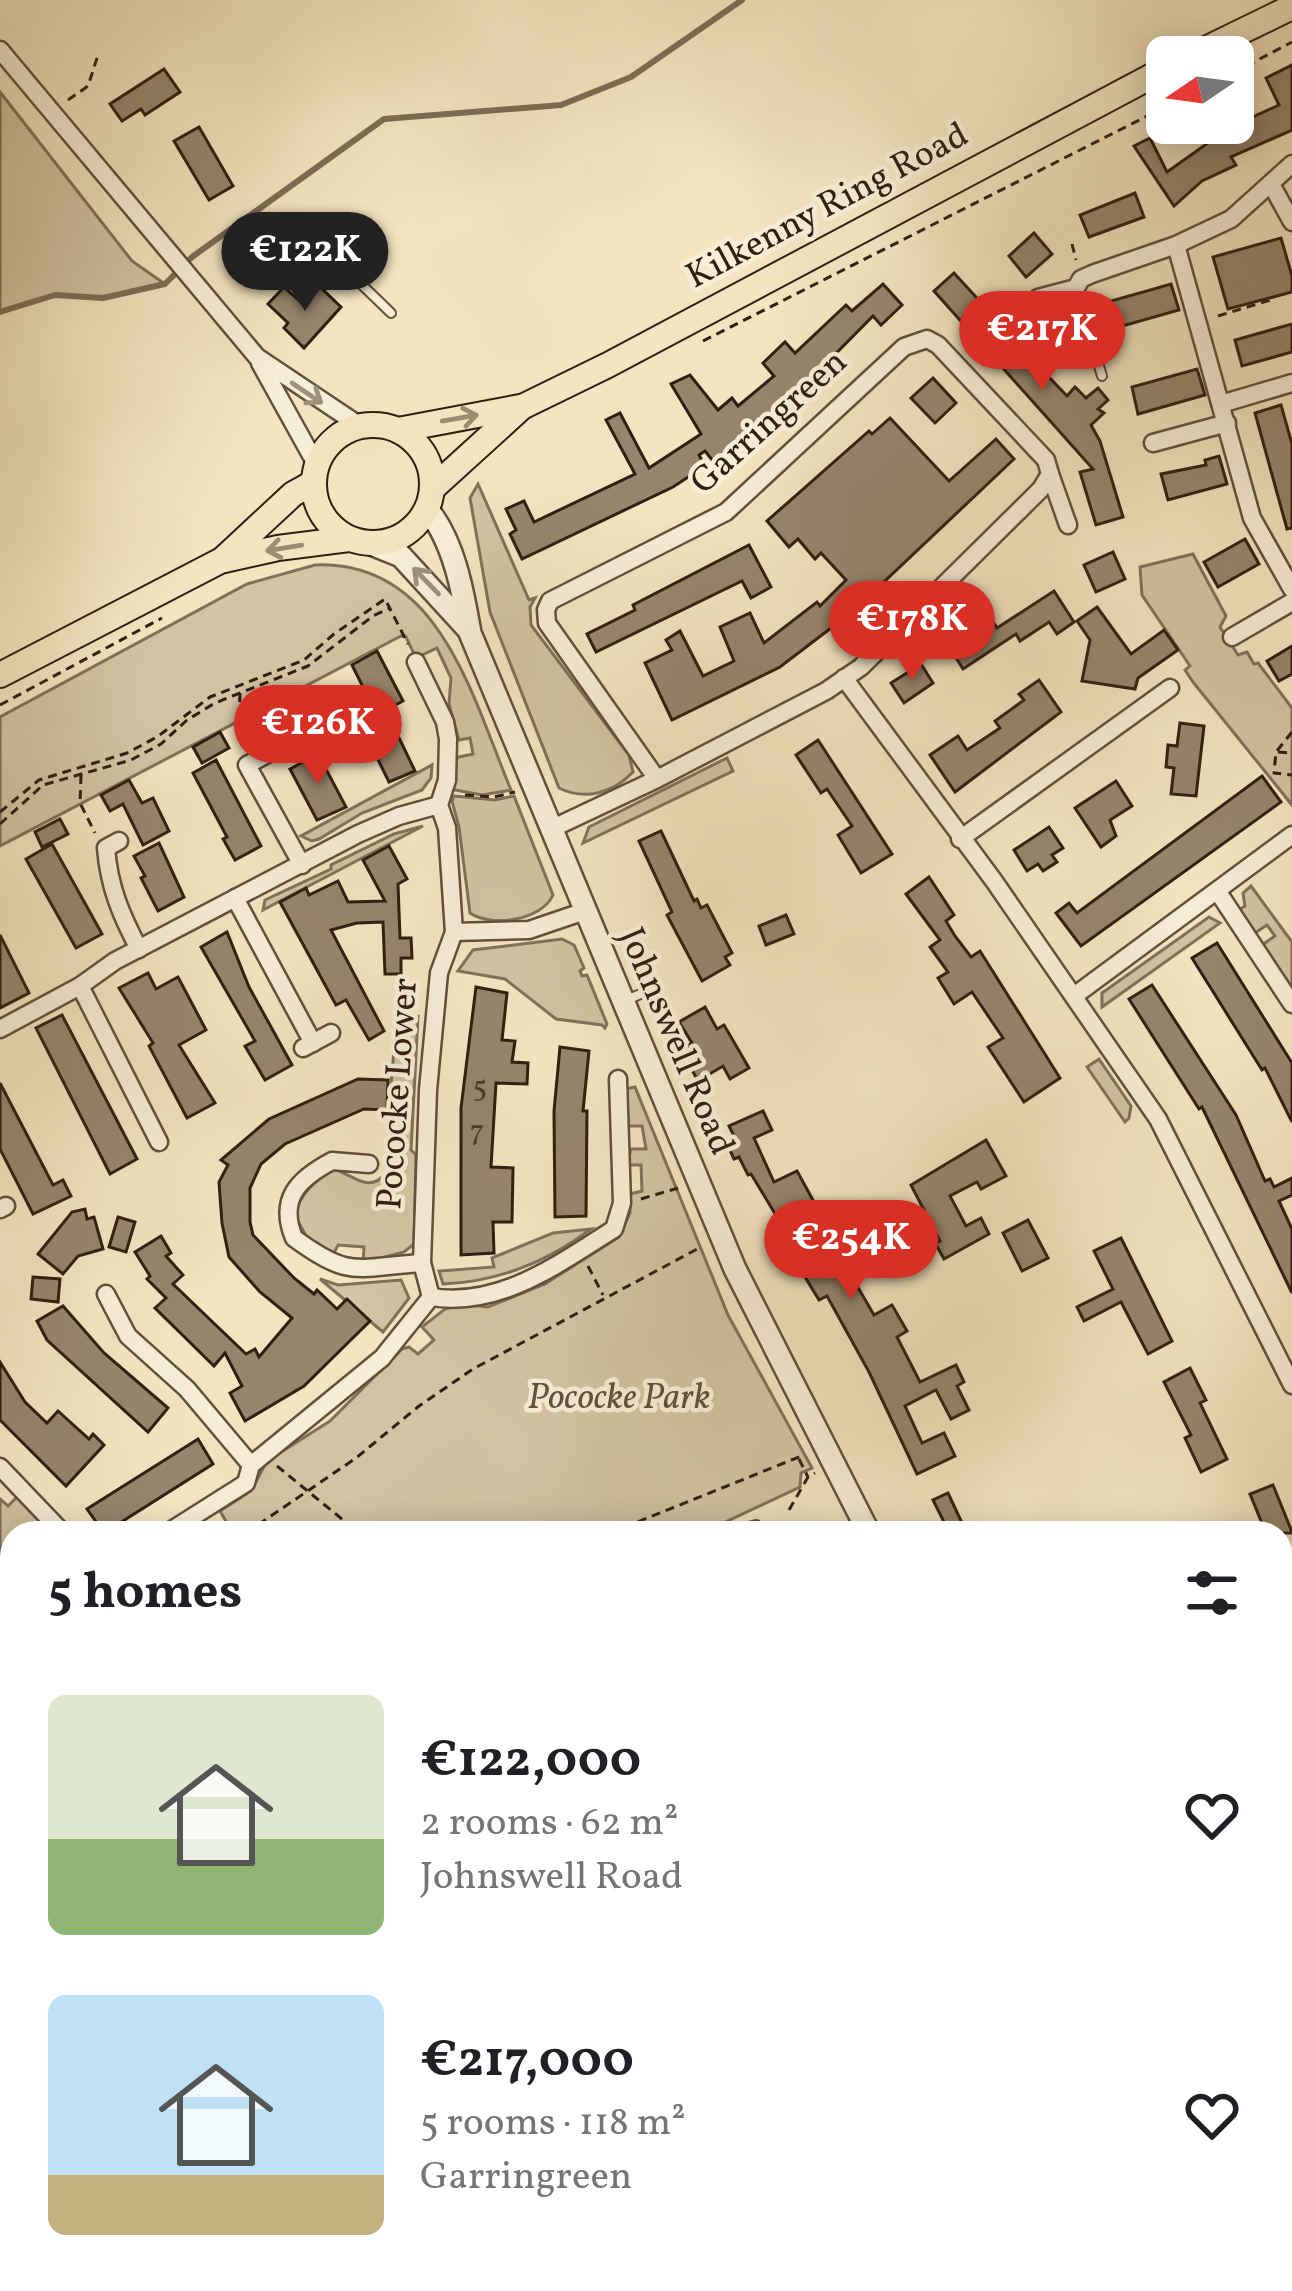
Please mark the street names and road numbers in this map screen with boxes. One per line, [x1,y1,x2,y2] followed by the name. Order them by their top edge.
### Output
[678,111,978,303] street label: Kilkenny Ring Road
[681,339,859,507] street label: Garringreen
[605,920,745,1164] street label: Johnswell Road
[366,977,432,1211] street label: Pococke Lower

